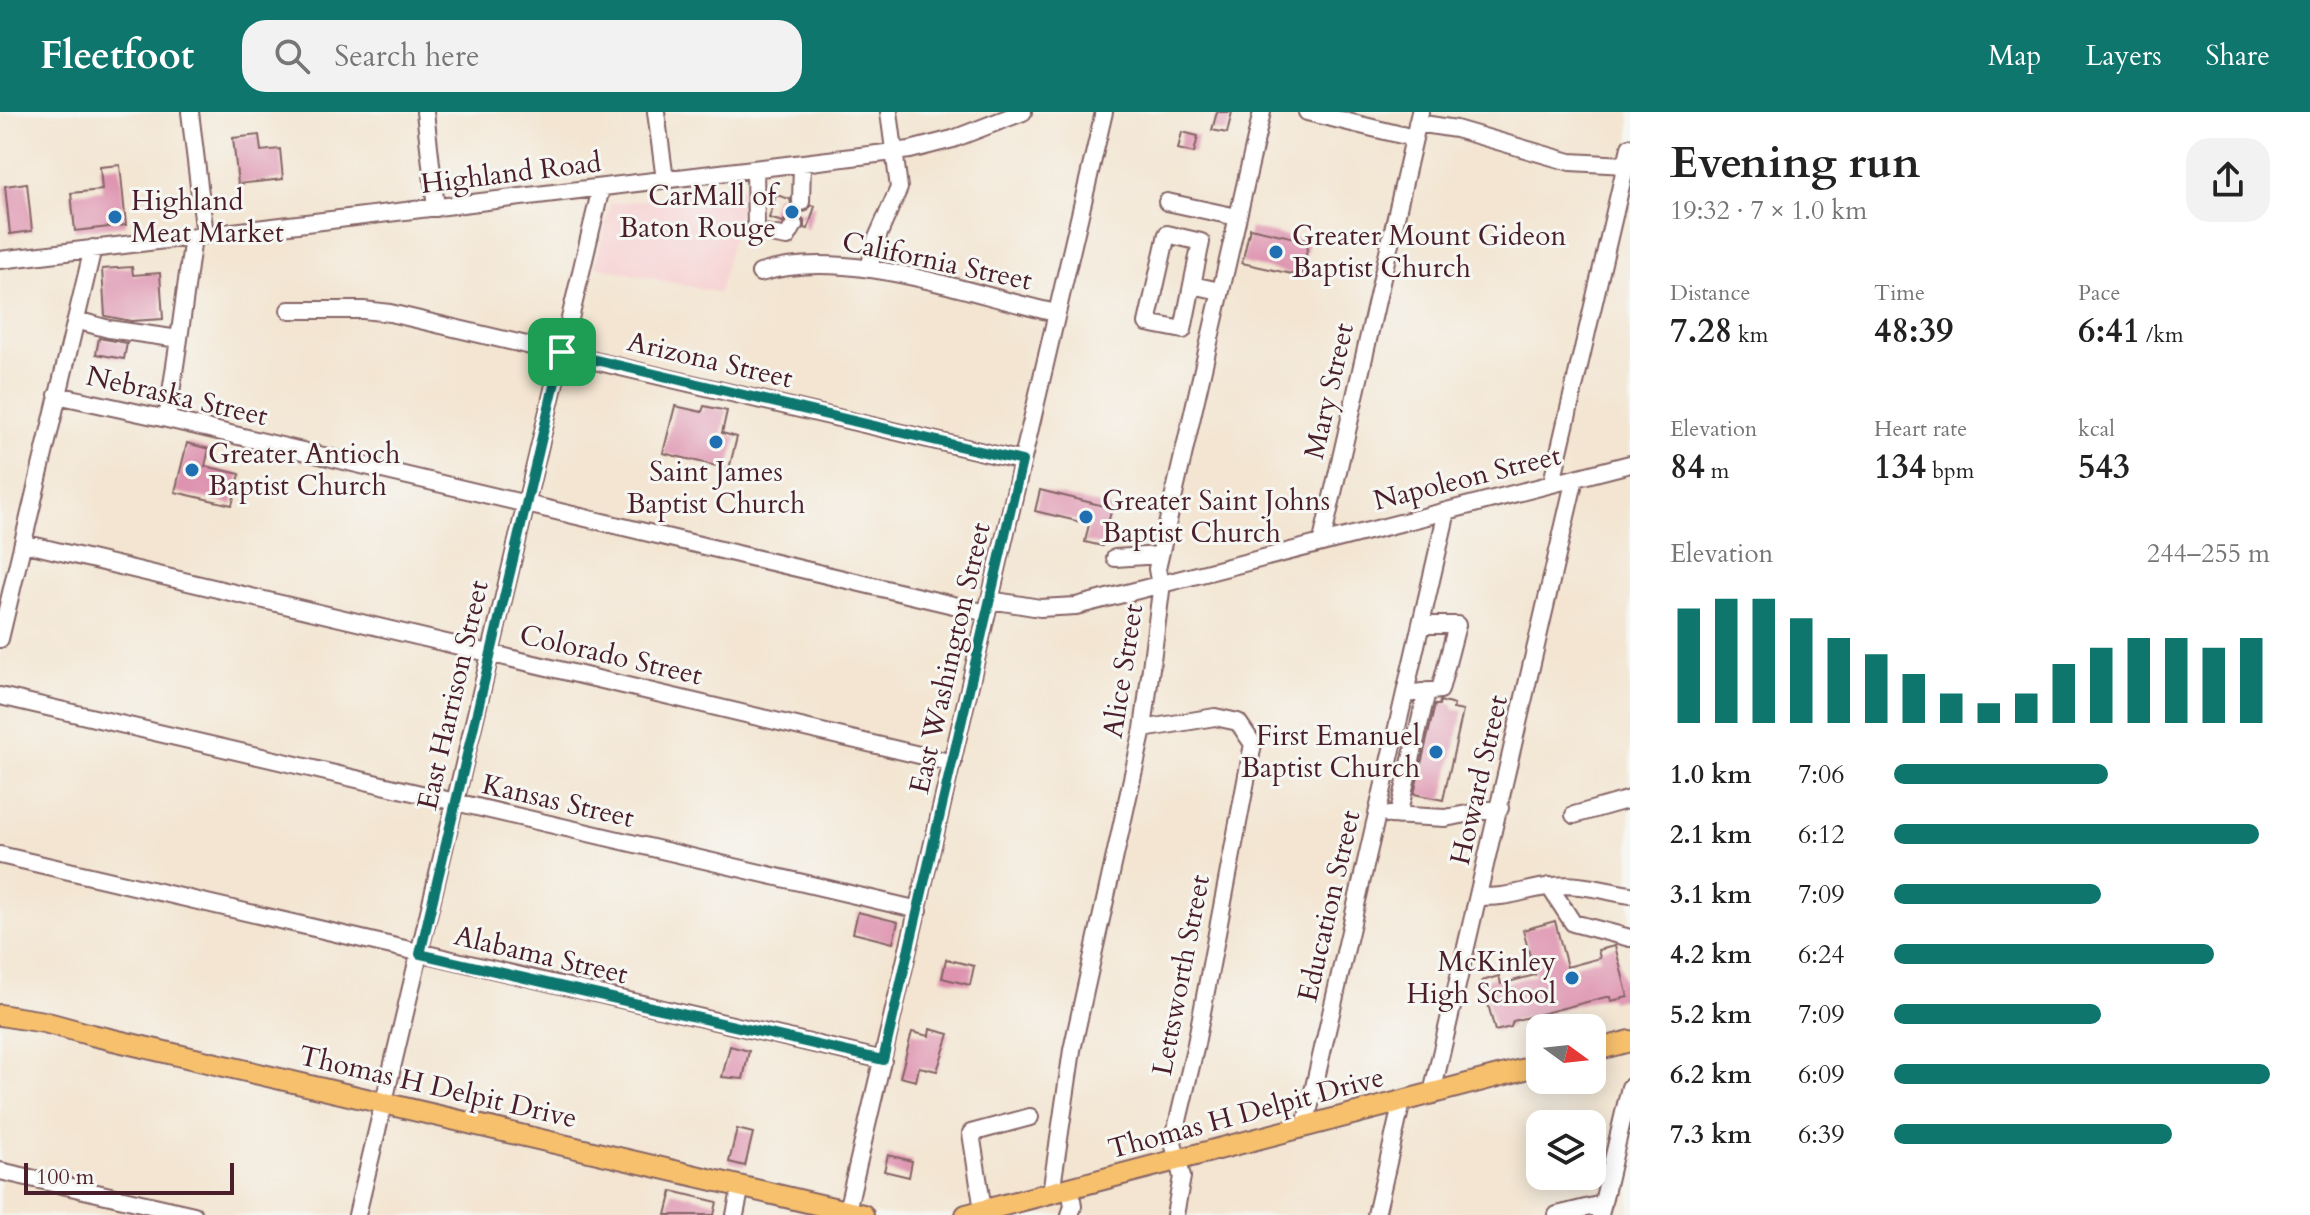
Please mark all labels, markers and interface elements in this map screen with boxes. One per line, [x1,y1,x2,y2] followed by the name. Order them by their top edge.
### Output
[242,20,802,92] search box
[40,30,194,82] text: Fleetfoot
[270,34,314,78] icon: search
[334,36,480,77] text: Search here
[1988,37,2041,75] text: Map
[2085,37,2162,75] text: Layers
[2206,37,2270,75] text: Share
[1670,133,1920,193] text: Evening run
[2186,138,2270,222] button: share
[419,143,603,203] street label: Highland Road
[619,177,780,247] place label: CarMall of Baton Rouge
[131,182,284,252] place label: Highland Meat Market
[1670,193,1867,228] text: 19:32 · 7 × 1.0 km
[783,203,801,221] marker: CarMall of Baton Rouge
[106,208,124,226] marker: Highland Meat Market
[1292,217,1566,287] place label: Greater Mount Gideon Baptist Church
[839,222,1036,300] street label: California Street
[1267,243,1285,261] marker: Greater Mount Gideon Baptist Church
[1670,278,1750,308] text: Distance
[1874,278,1925,308] text: Time
[2078,278,2121,308] text: Pace
[1670,308,1732,354] text: 7.28
[1874,308,1954,354] text: 48:39
[2078,308,2140,354] text: 6:41
[528,318,596,386] pin
[1295,319,1363,463] street label: Mary Street
[1732,320,1768,350] text: km
[2140,320,2184,350] text: /km
[624,323,797,398] street label: Arizona Street
[540,330,584,374] icon: arrive
[82,357,272,435] street label: Nebraska Street
[1670,414,1757,444] text: Elevation
[1874,414,1967,444] text: Heart rate
[2078,414,2115,444] text: kcal
[707,433,725,451] marker: Saint James Baptist Church
[208,435,400,505] place label: Greater Antioch Baptist Church
[1369,436,1565,520] street label: Napoleon Street
[1670,444,1705,490] text: 84
[1874,444,1926,490] text: 134
[2078,444,2130,490] text: 543
[627,453,805,523] place label: Saint James Baptist Church
[1705,456,1729,486] text: m
[1926,456,1974,486] text: bpm
[183,461,201,479] marker: Greater Antioch Baptist Church
[1102,482,1330,552] place label: Greater Saint Johns Baptist Church
[1077,508,1095,526] marker: Greater Saint Johns Baptist Church
[900,519,1000,797] street label: East Washington Street
[1670,536,1773,571] text: Elevation
[2147,536,2270,571] text: 244–255 m
[408,576,498,813] street label: East Harrison Street
[1094,601,1152,741] street label: Alice Street
[516,616,706,694] street label: Colorado Street
[1441,691,1517,869] street label: Howard Street
[1241,717,1420,787] place label: First Emanuel Baptist Church
[1427,743,1445,761] marker: First Emanuel Baptist Church
[1670,757,1751,792] text: 1.0 km
[1798,757,1845,792] text: 7:06
[478,765,638,837] street label: Kansas Street
[1289,807,1369,1005] street label: Education Street
[1670,817,1751,852] text: 2.1 km
[1798,817,1845,852] text: 6:12
[1143,871,1219,1079] street label: Lettsworth Street
[1670,877,1751,912] text: 3.1 km
[1798,877,1845,912] text: 7:09
[451,917,632,993] street label: Alabama Street
[1670,937,1751,972] text: 4.2 km
[1798,937,1845,972] text: 6:24
[1407,943,1556,1013] place label: McKinley High School
[1563,969,1581,987] marker: McKinley High School
[1670,997,1751,1032] text: 5.2 km
[1798,997,1845,1032] text: 7:09
[1526,1014,1606,1094] north arrow
[1526,1014,1606,1190] map controls
[295,1037,581,1137] street label: Thomas H Delpit Drive
[1670,1057,1751,1092] text: 6.2 km
[1798,1057,1845,1092] text: 6:09
[1104,1058,1388,1168] street label: Thomas H Delpit Drive
[1526,1110,1606,1190] button: layers
[1670,1117,1751,1152] text: 7.3 km
[1798,1117,1845,1152] text: 6:39
[24,1159,234,1195] scale bar
[36,1162,94,1192] text: 100 m

